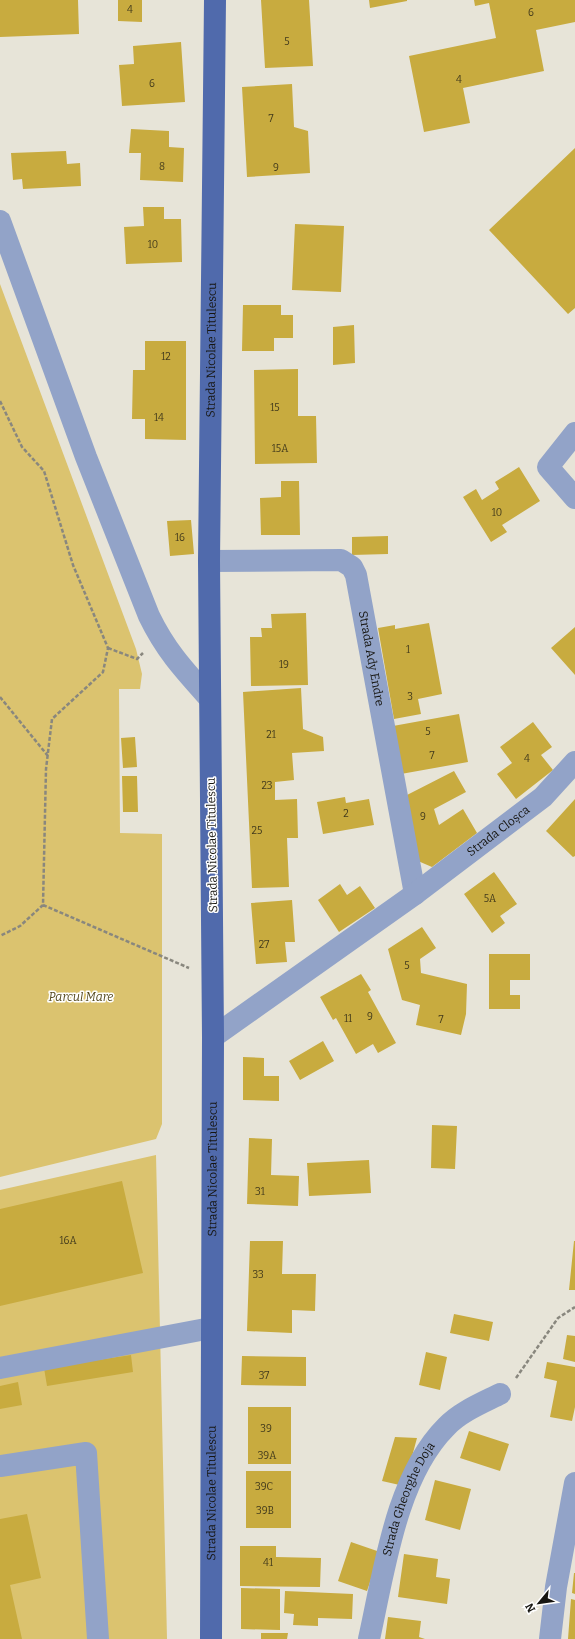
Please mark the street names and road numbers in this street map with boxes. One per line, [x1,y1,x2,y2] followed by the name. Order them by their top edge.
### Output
[204,282,219,418] street label: Strada Nicolae Titulescu
[356,610,387,707] street label: Strada Ady Endre
[204,777,220,913] street label: Strada Nicolae Titulescu
[464,802,533,859] street label: Strada Cloșca
[205,1101,220,1237] street label: Strada Nicolae Titulescu
[204,1425,219,1561] street label: Strada Nicolae Titulescu
[380,1439,438,1557] street label: Strada Gheorghe Doja

